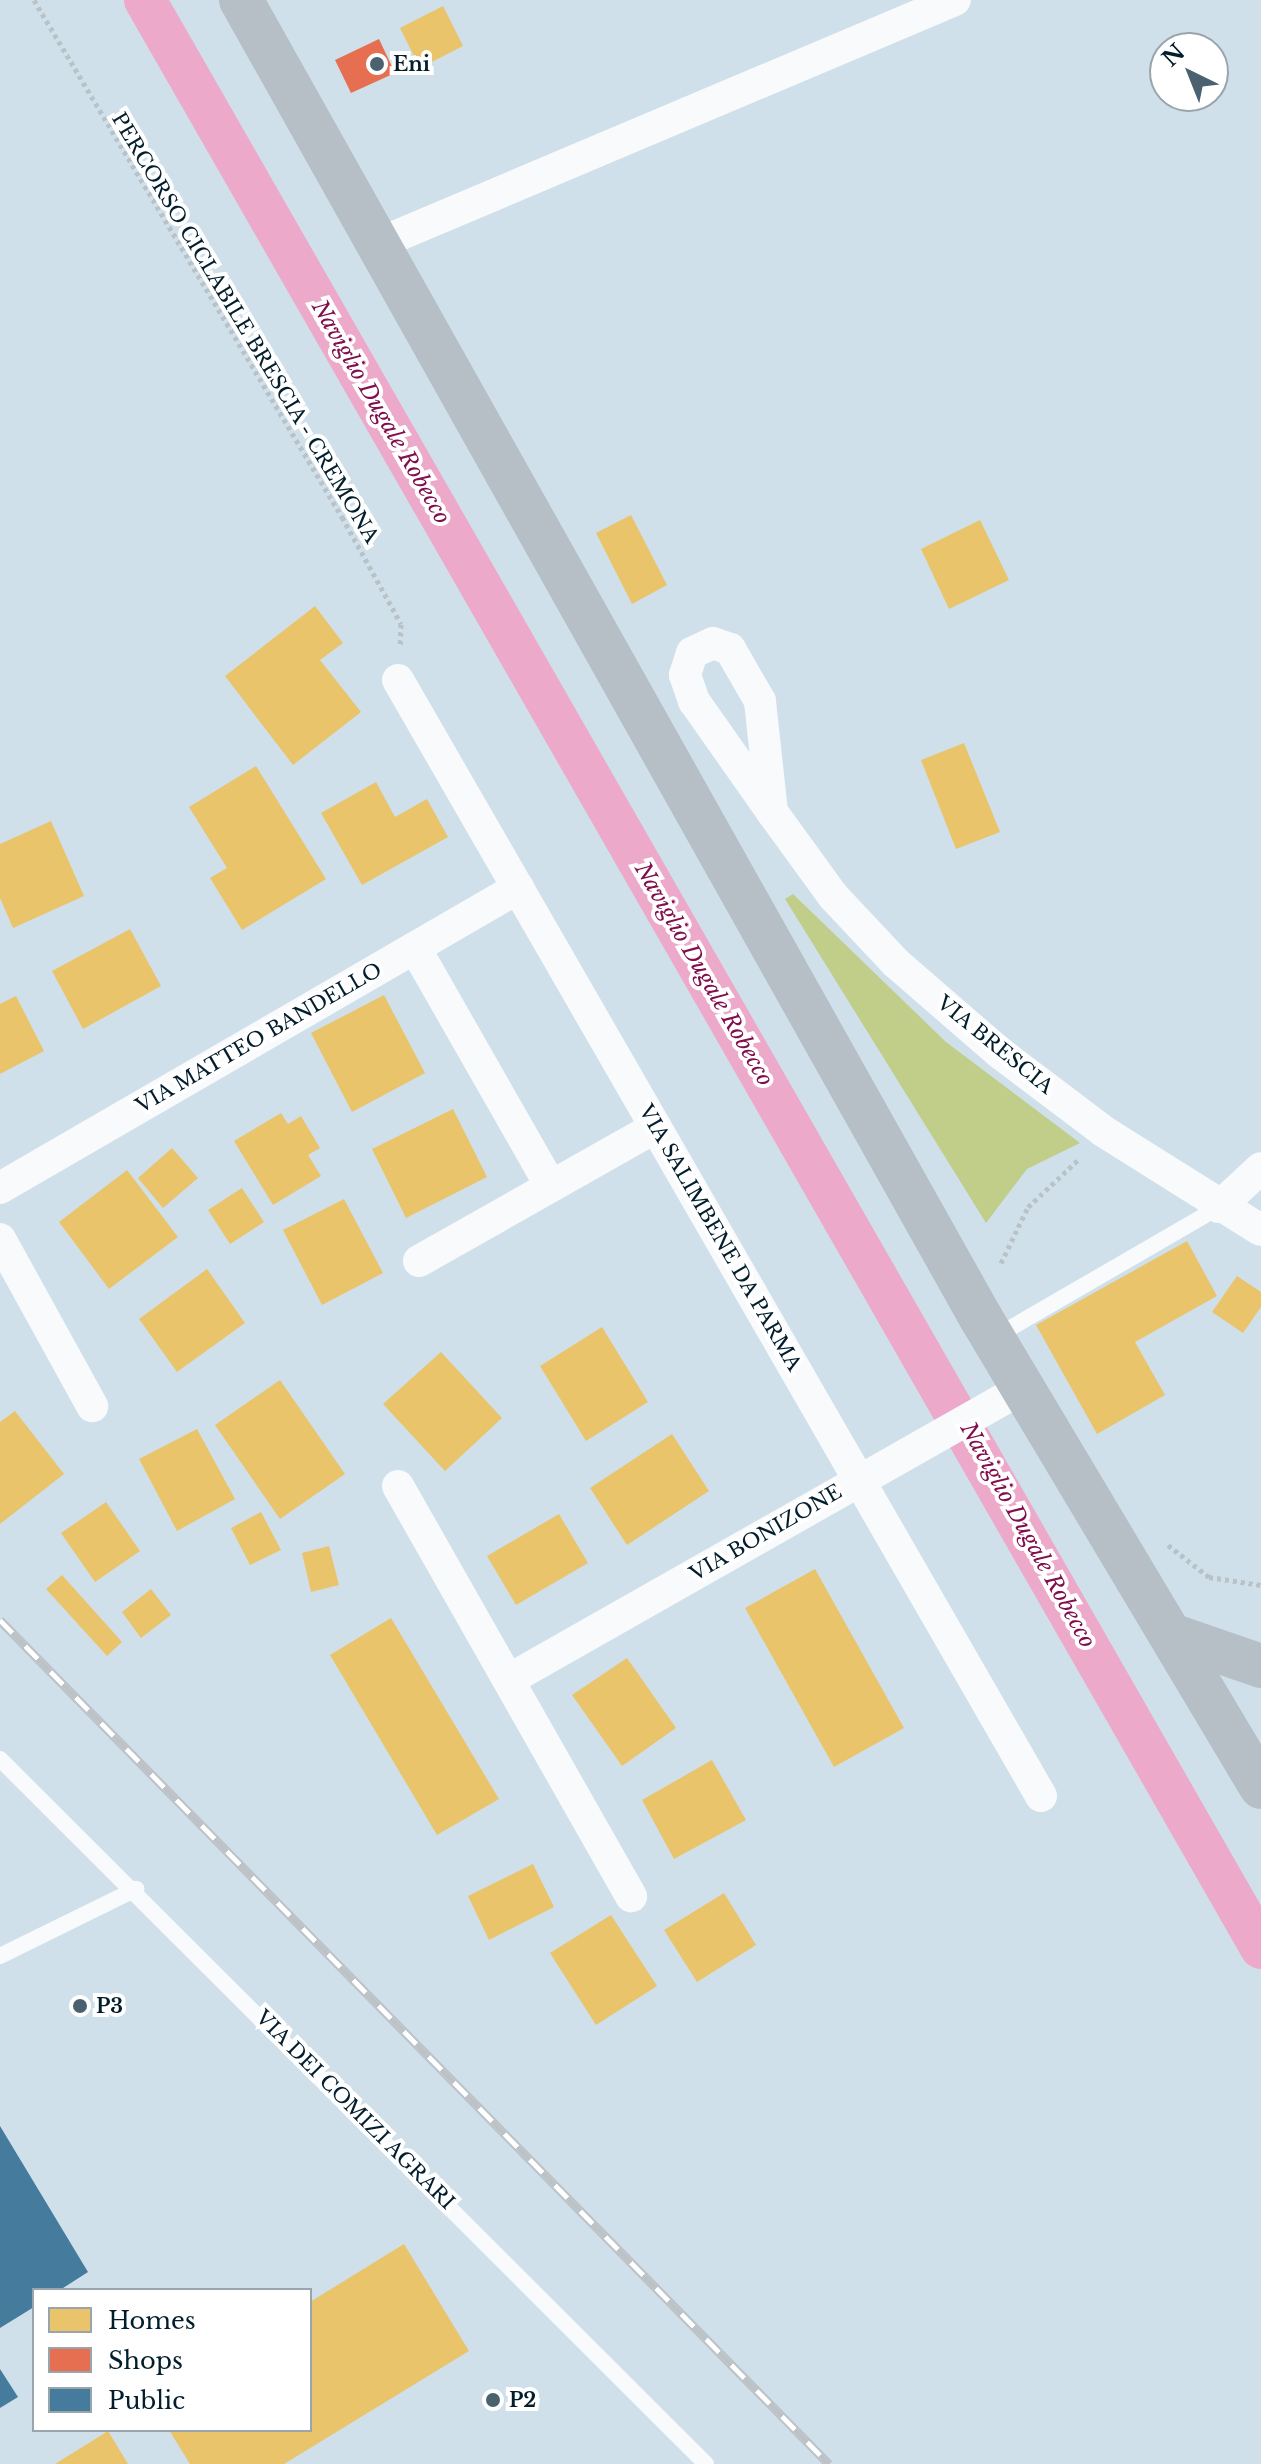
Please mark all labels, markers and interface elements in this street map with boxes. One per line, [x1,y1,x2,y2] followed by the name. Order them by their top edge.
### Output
[1149,32,1229,112] north arrow
[1157,39,1190,72] text: N
[393,52,430,76] place label: Eni
[368,55,386,73] marker: Eni
[106,108,384,548] street label: PERCORSO CICLABILE BRESCIA - CREMONA
[306,295,456,529] water label: Naviglio Dugale Robecco
[629,857,779,1091] water label: Naviglio Dugale Robecco
[131,957,387,1119] street label: VIA MATTEO BANDELLO
[932,991,1058,1099] street label: VIA BRESCIA
[633,1100,807,1376] street label: VIA SALIMBENE DA PARMA
[955,1418,1101,1652] water label: Naviglio Dugale Robecco
[685,1480,847,1586] street label: VIA BONIZONE
[96,1994,123,2018] place label: P3
[71,1997,89,2015] marker: P3
[250,2005,460,2215] street label: VIA DEI COMIZI AGRARI
[32,2288,312,2432] legend
[108,2306,196,2335] text: Homes
[108,2346,183,2375] text: Shops
[108,2386,185,2415] text: Public
[509,2388,536,2412] place label: P2
[484,2391,502,2409] marker: P2

